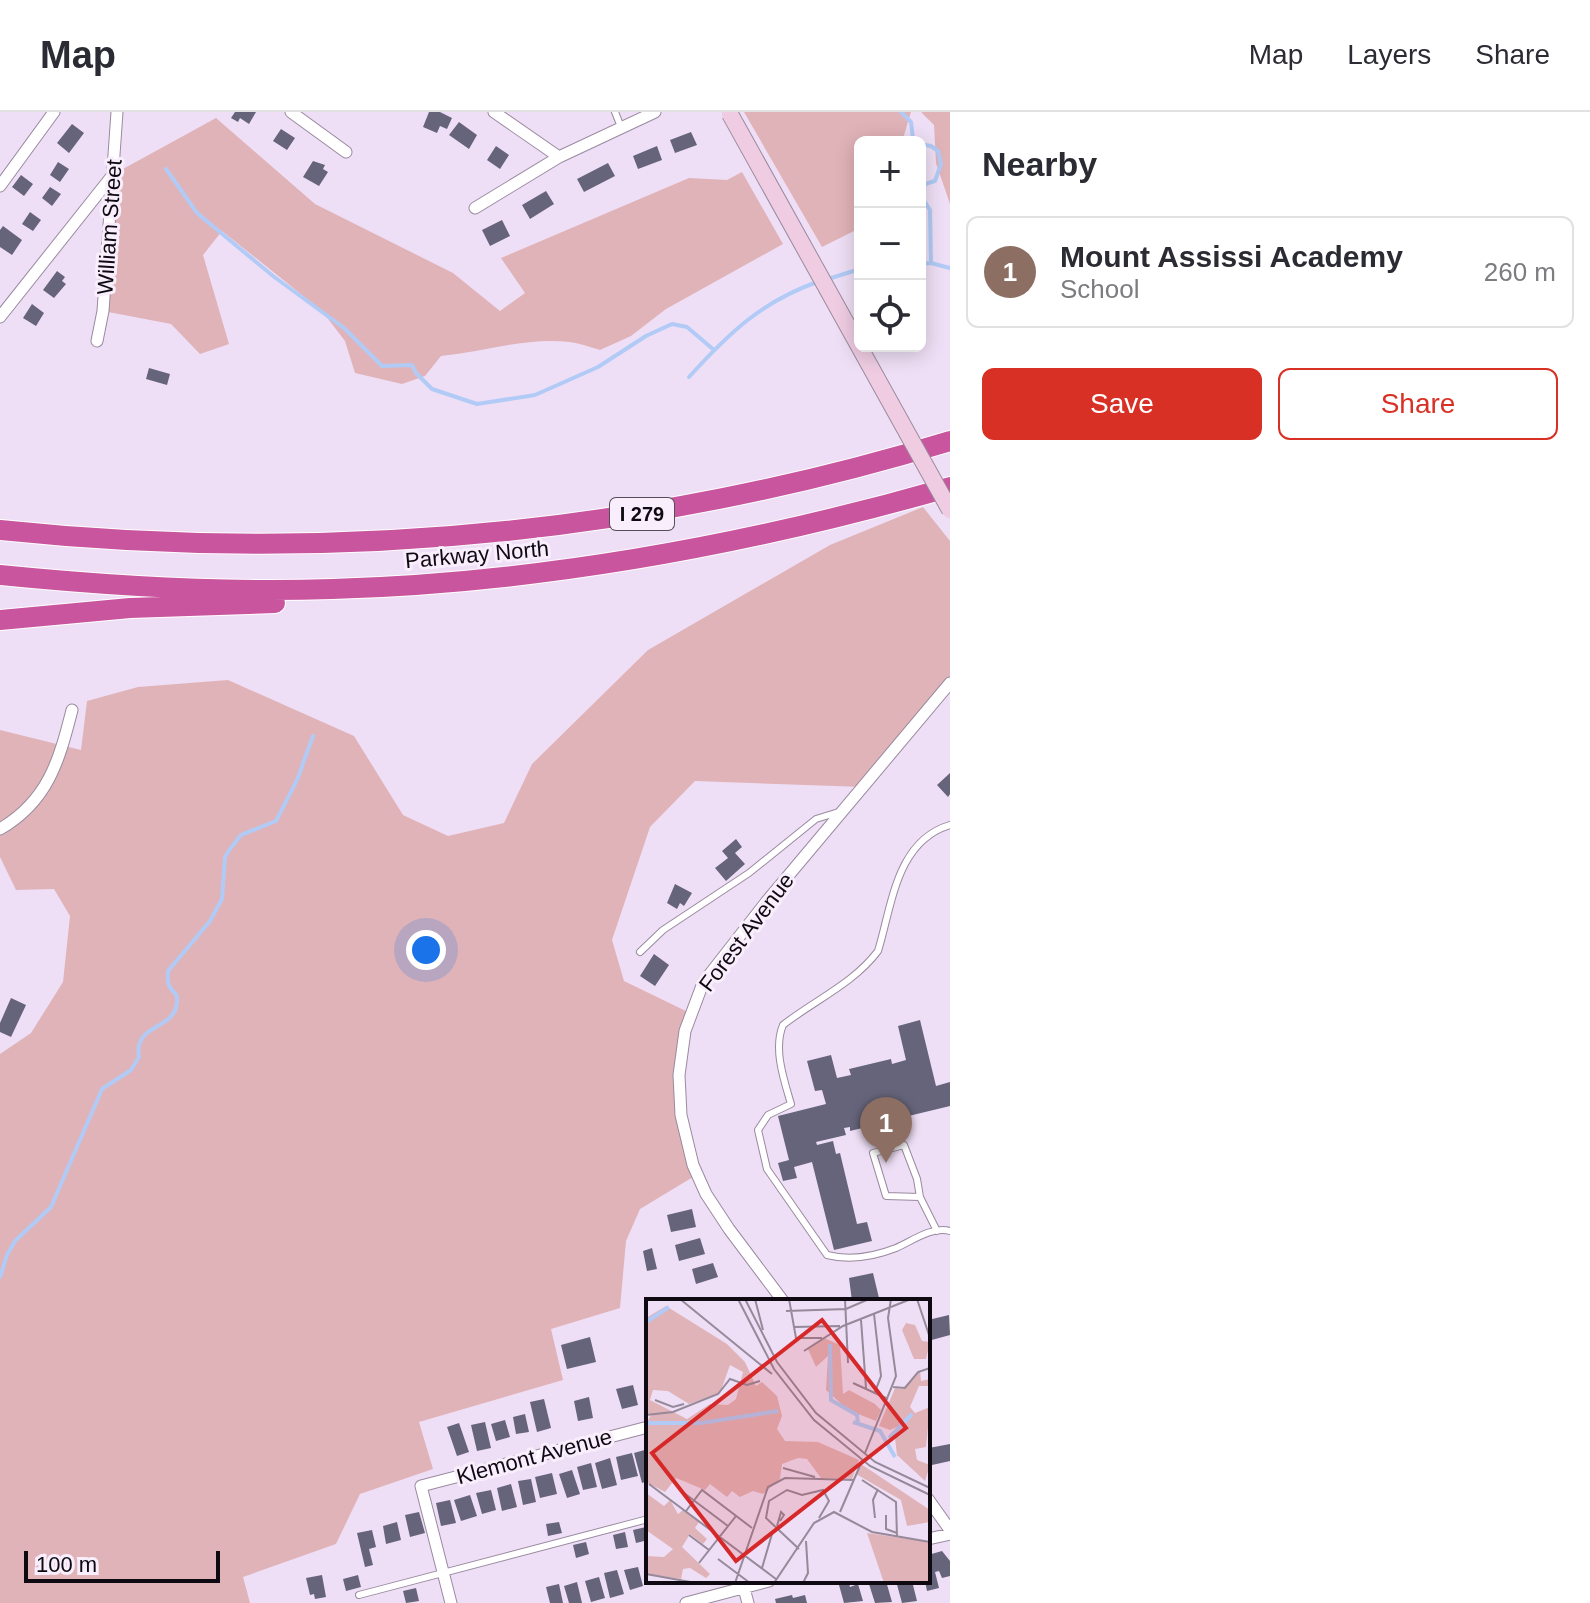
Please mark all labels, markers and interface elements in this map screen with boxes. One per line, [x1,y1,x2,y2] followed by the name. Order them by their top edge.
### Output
[40,34,116,76] text: Map
[1249,39,1303,70] text: Map
[1347,39,1431,70] text: Layers
[1475,39,1550,70] text: Share
[854,136,926,352] map controls
[854,136,926,208] button: +
[982,145,1097,183] text: Nearby
[92,158,127,296] street label: William Street
[854,208,926,280] button: −
[1060,240,1403,273] text: Mount Assissi Academy
[1003,257,1017,287] text: 1
[1484,257,1556,287] text: 260 m
[1060,274,1140,304] text: School
[854,280,926,352] button: locate
[982,368,1262,440] button: Save
[1278,368,1558,440] button: Share
[610,498,674,530] road number: I 279
[404,536,550,573] street label: Parkway North
[694,868,799,996] street label: Forest Avenue
[406,930,446,970] your location
[860,1097,912,1163] pin: 1
[646,1299,930,1583] inset map
[454,1424,615,1489] street label: Klemont Avenue
[24,1547,220,1583] scale bar
[36,1552,97,1577] text: 100 m

